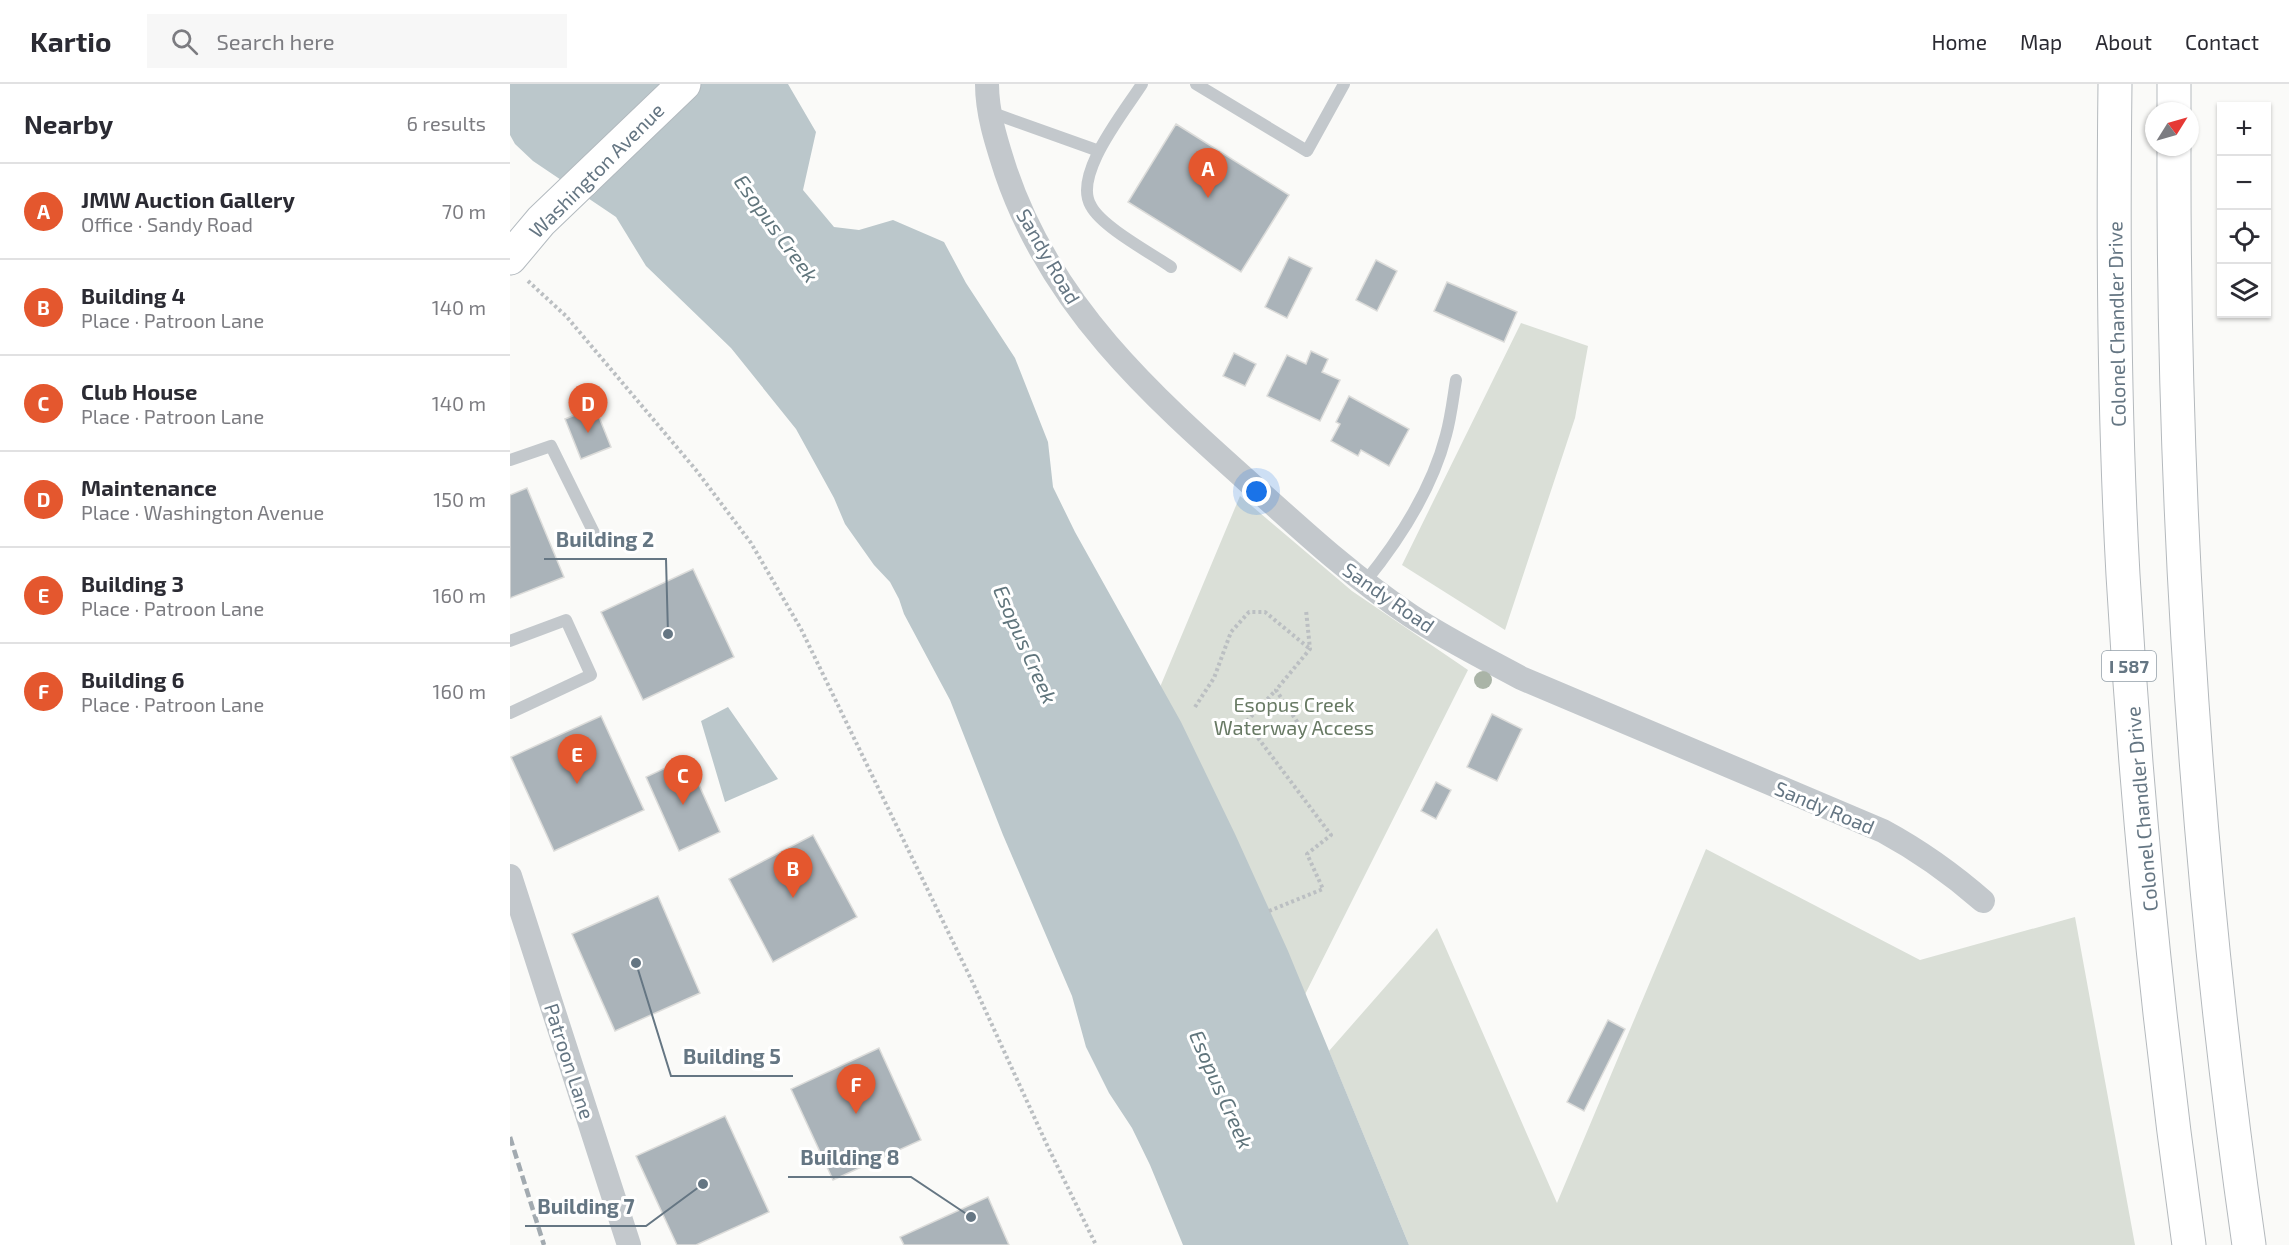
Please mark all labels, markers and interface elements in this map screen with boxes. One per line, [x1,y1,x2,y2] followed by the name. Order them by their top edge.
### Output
[147,14,567,68] search box
[30,24,111,58] text: Kartio
[168,25,201,58] icon: search
[216,28,335,54] text: Search here
[1931,29,1987,54] text: Home
[2020,29,2062,54] text: Map
[2095,29,2152,54] text: About
[2185,29,2259,54] text: Contact
[524,98,668,242] street label: Washington Avenue
[2145,102,2199,156] north arrow
[2217,102,2271,318] map controls
[2217,102,2271,156] button: +
[24,108,113,139] text: Nearby
[406,111,486,135] text: 6 results
[1188,148,1228,198] pin: A
[2217,156,2271,210] button: −
[730,169,824,287] water label: Esopus Creek
[81,186,295,212] text: JMW Auction Gallery
[37,199,50,223] text: A
[442,199,486,223] text: 70 m
[1012,204,1086,308] street label: Sandy Road
[2217,210,2271,264] button: locate
[81,212,253,236] text: Office · Sandy Road
[2102,221,2130,427] street label: Colonel Chandler Drive
[2217,264,2271,318] button: layers
[81,282,185,308] text: Building 4
[37,295,50,319] text: B
[432,295,486,319] text: 140 m
[81,308,264,332] text: Place · Patroon Lane
[81,378,197,404] text: Club House
[568,384,608,433] pin: D
[38,391,49,415] text: C
[432,391,486,415] text: 140 m
[81,404,264,428] text: Place · Patroon Lane
[81,474,217,500] text: Maintenance
[1242,477,1271,506] your location
[37,487,50,511] text: D
[433,487,486,511] text: 150 m
[81,500,324,524] text: Place · Washington Avenue
[544,520,666,559] callout: Building 2
[556,526,654,551] text: Building 2
[1339,557,1439,637] street label: Sandy Road
[81,570,184,596] text: Building 3
[989,581,1063,707] water label: Esopus Creek
[38,583,49,607] text: E
[433,583,486,607] text: 160 m
[81,596,264,620] text: Place · Patroon Lane
[2102,651,2156,681] road number: I 587
[81,666,184,692] text: Building 6
[38,679,49,703] text: F
[433,679,486,703] text: 160 m
[81,692,264,716] text: Place · Patroon Lane
[1214,692,1374,739] park label: Esopus Creek Waterway Access
[2120,706,2162,912] street label: Colonel Chandler Drive
[558,734,596,784] pin: E
[664,756,702,805] pin: C
[1772,775,1878,839] street label: Sandy Road
[774,848,812,898] pin: B
[540,1000,600,1122] street label: Patroon Lane
[1185,1026,1259,1152] water label: Esopus Creek
[671,1037,793,1076] callout: Building 5
[683,1043,781,1068] text: Building 5
[836,1064,876,1114] pin: F
[788,1138,911,1177] callout: Building 8
[800,1144,900,1169] text: Building 8
[525,1187,646,1226] callout: Building 7
[537,1193,635,1218] text: Building 7

